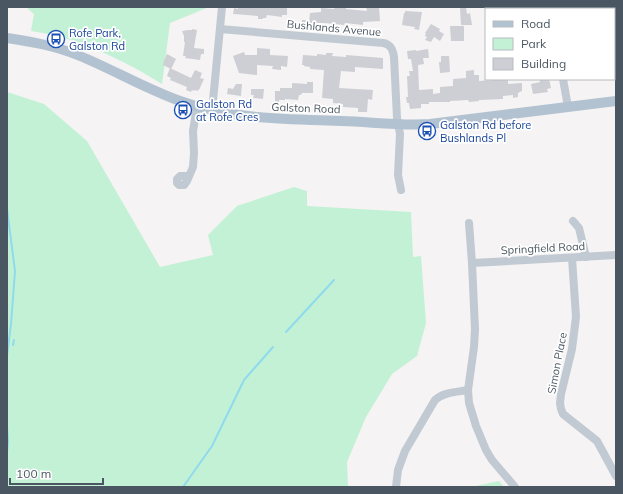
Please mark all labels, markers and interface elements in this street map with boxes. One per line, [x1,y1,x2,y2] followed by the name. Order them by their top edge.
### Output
[485,8,615,80] legend
[521,16,550,31] text: Road
[286,17,382,39] street label: Bushlands Avenue
[69,26,125,53] place label: Rofe Park, Galston Rd
[46,29,66,49] bus stop icon: Rofe Park, Galston Rd
[521,36,547,51] text: Park
[521,56,566,71] text: Building
[196,97,258,124] place label: Galston Rd at Rofe Cres
[173,100,193,120] bus stop icon: Galston Rd at Rofe Cres
[271,100,341,116] street label: Galston Road
[440,118,531,145] place label: Galston Rd before Bushlands Pl
[417,121,437,141] bus stop icon: Galston Rd before Bushlands Pl
[500,239,586,257] street label: Springfield Road
[544,331,570,395] street label: Simon Place
[10,460,103,486] scale bar
[16,466,51,481] text: 100 m

